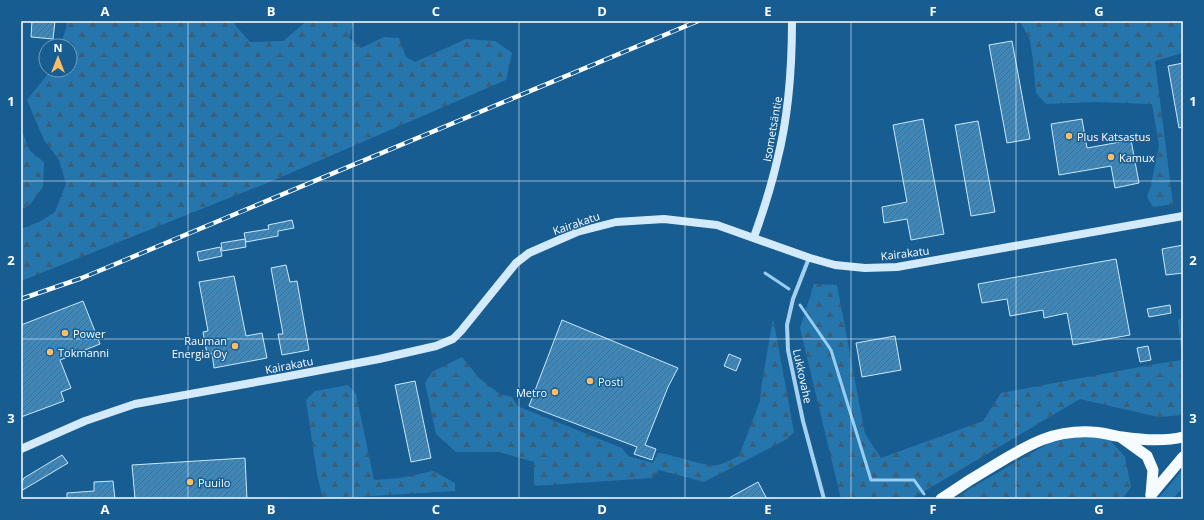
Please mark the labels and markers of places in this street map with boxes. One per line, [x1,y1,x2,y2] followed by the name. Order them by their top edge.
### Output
[1077,129,1151,144] place label: Plus Katsastus
[1064,131,1074,141] marker: Plus Katsastus
[1119,150,1155,165] place label: Kamux
[1106,152,1116,162] marker: Kamux
[73,326,106,341] place label: Power
[60,328,70,338] marker: Power
[172,333,227,361] place label: Rauman Energia Oy
[230,341,240,351] marker: Rauman Energia Oy
[58,345,109,360] place label: Tokmanni
[45,347,55,357] marker: Tokmanni
[598,374,623,389] place label: Posti
[585,376,595,386] marker: Posti
[516,385,547,400] place label: Metro
[550,387,560,397] marker: Metro
[198,475,231,490] place label: Puuilo
[185,477,195,487] marker: Puuilo

